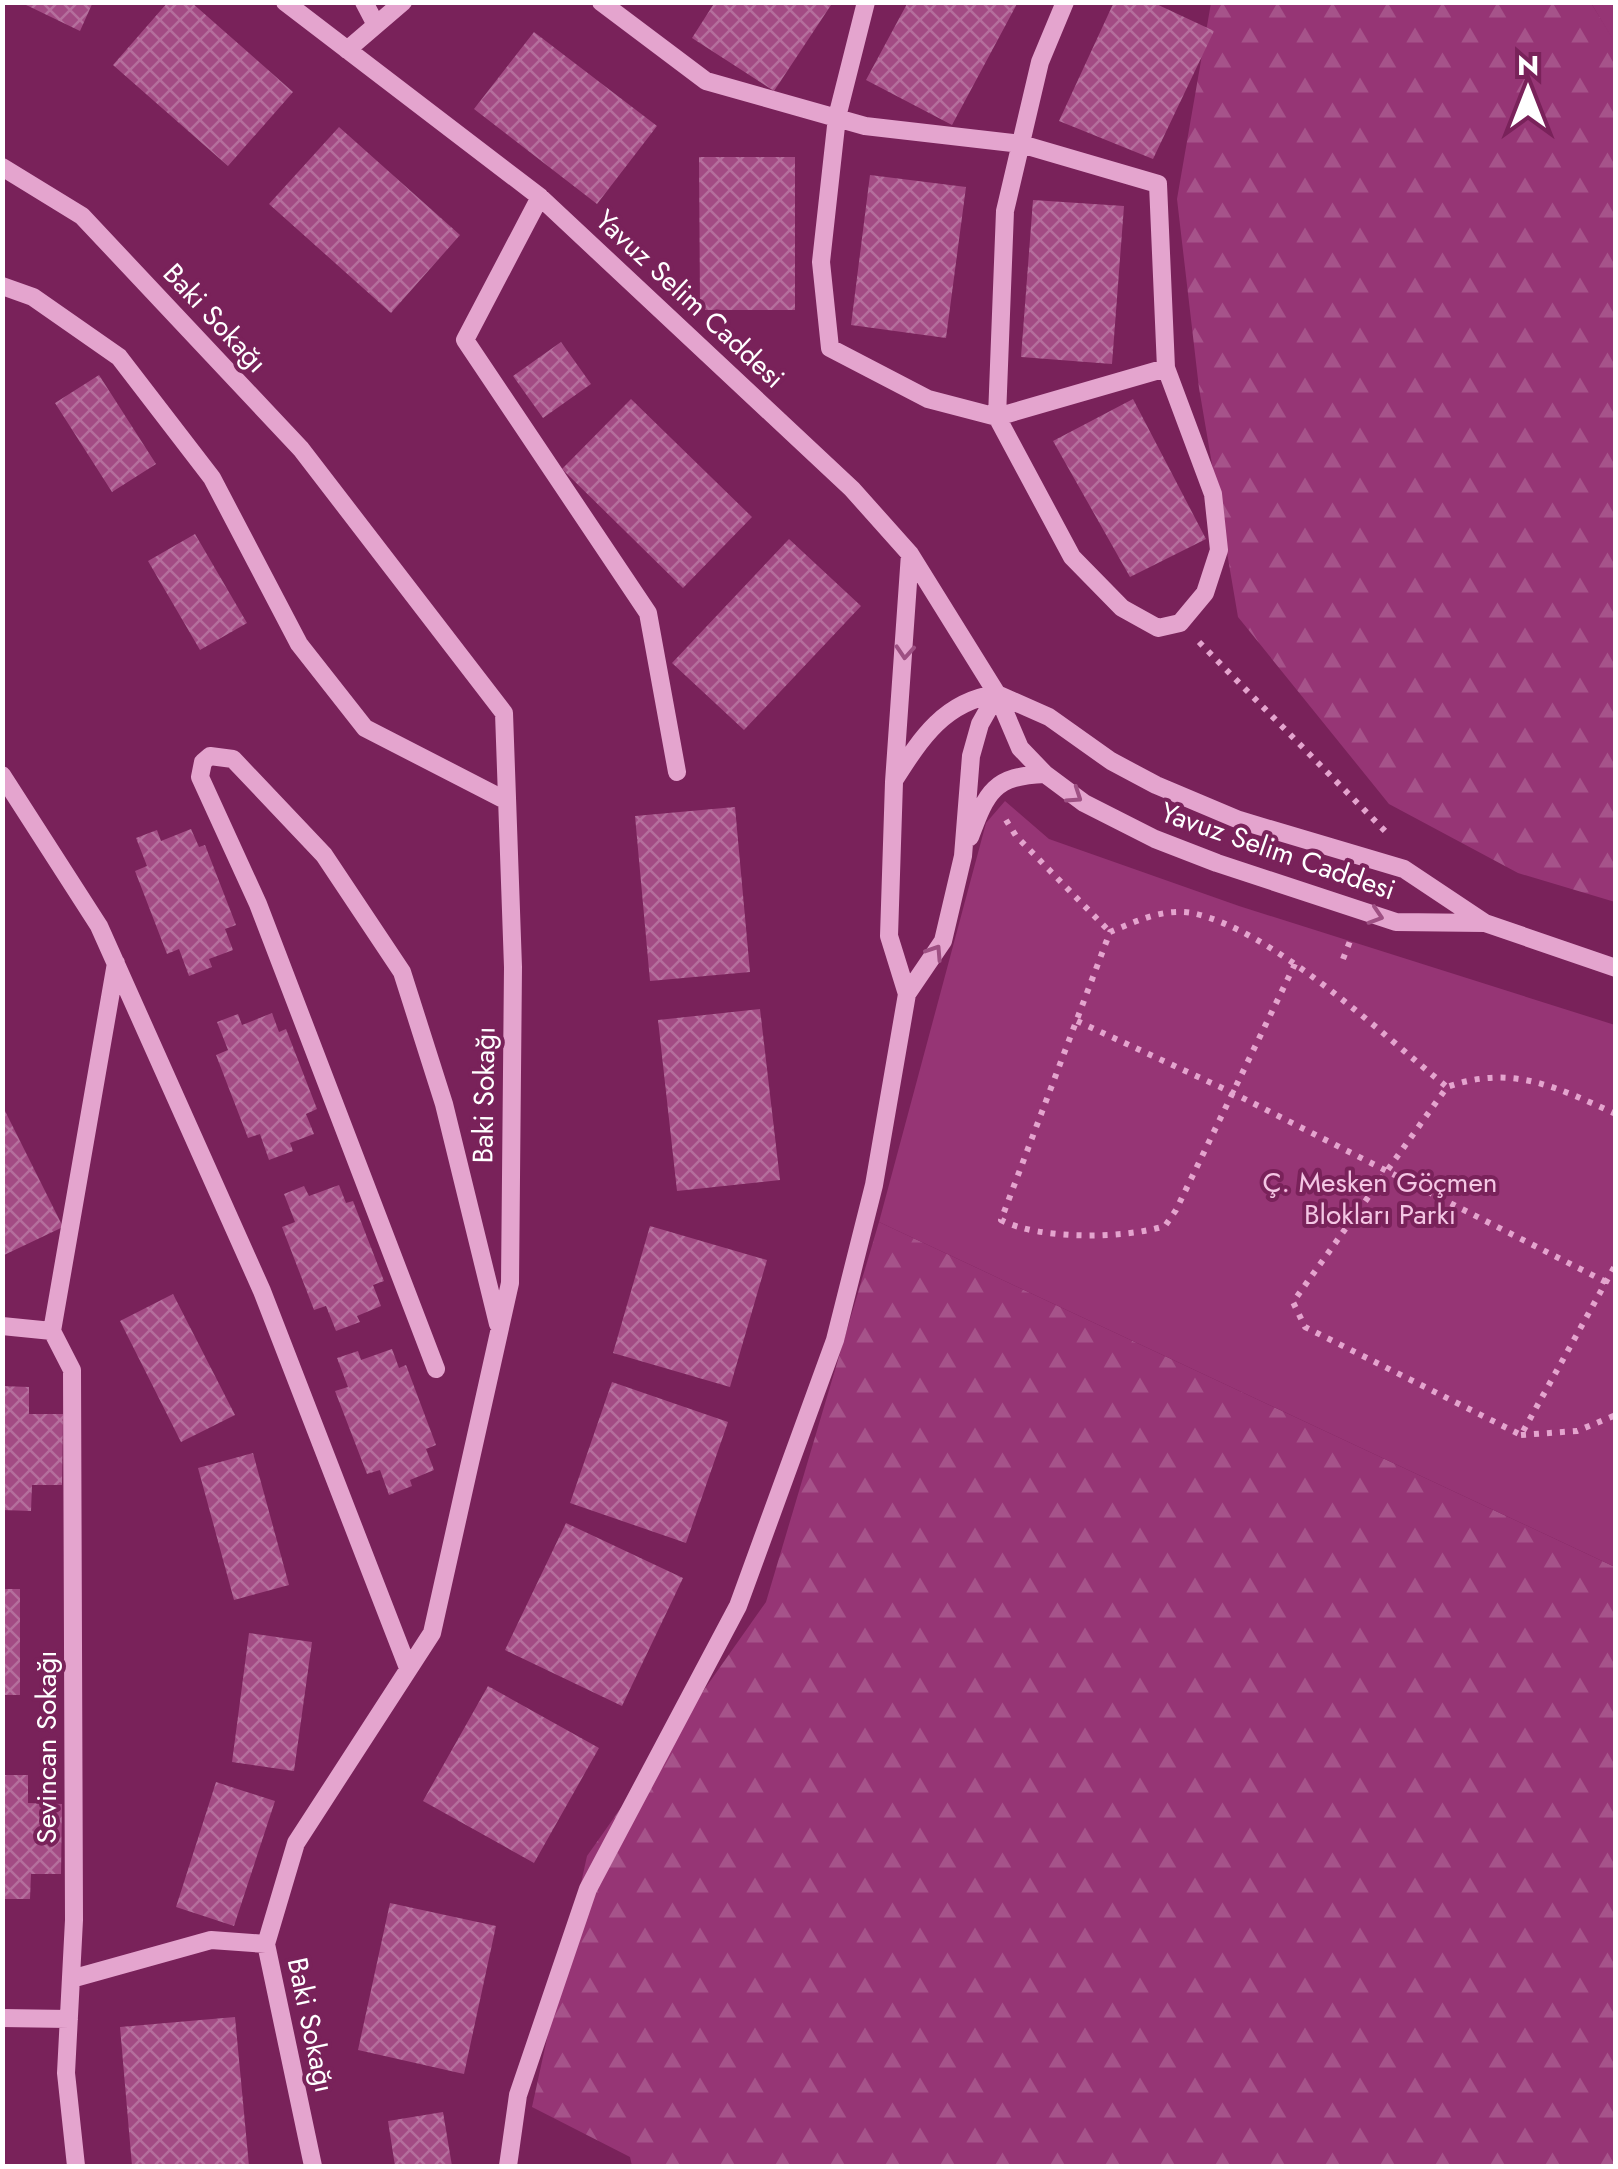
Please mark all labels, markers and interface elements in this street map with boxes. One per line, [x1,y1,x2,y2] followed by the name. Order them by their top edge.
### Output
[1478,40,1578,140] north arrow
[1517,45,1539,86] text: N
[586,200,794,398] street label: Yavuz Selim Caddesi
[153,254,277,382] street label: Baki Sokağı
[895,644,916,660] one-way arrow
[1064,784,1083,802] one-way arrow
[1155,792,1401,910] street label: Yavuz Selim Caddesi
[1367,904,1384,924] one-way arrow
[922,945,941,963] one-way arrow
[462,1026,506,1164] street label: Baki Sokağı
[1262,1162,1498,1235] park label: Ç. Mesken Göçmen Blokları Parkı
[26,1650,67,1844] street label: Sevincan Sokağı
[277,1954,345,2096] street label: Baki Sokağı

